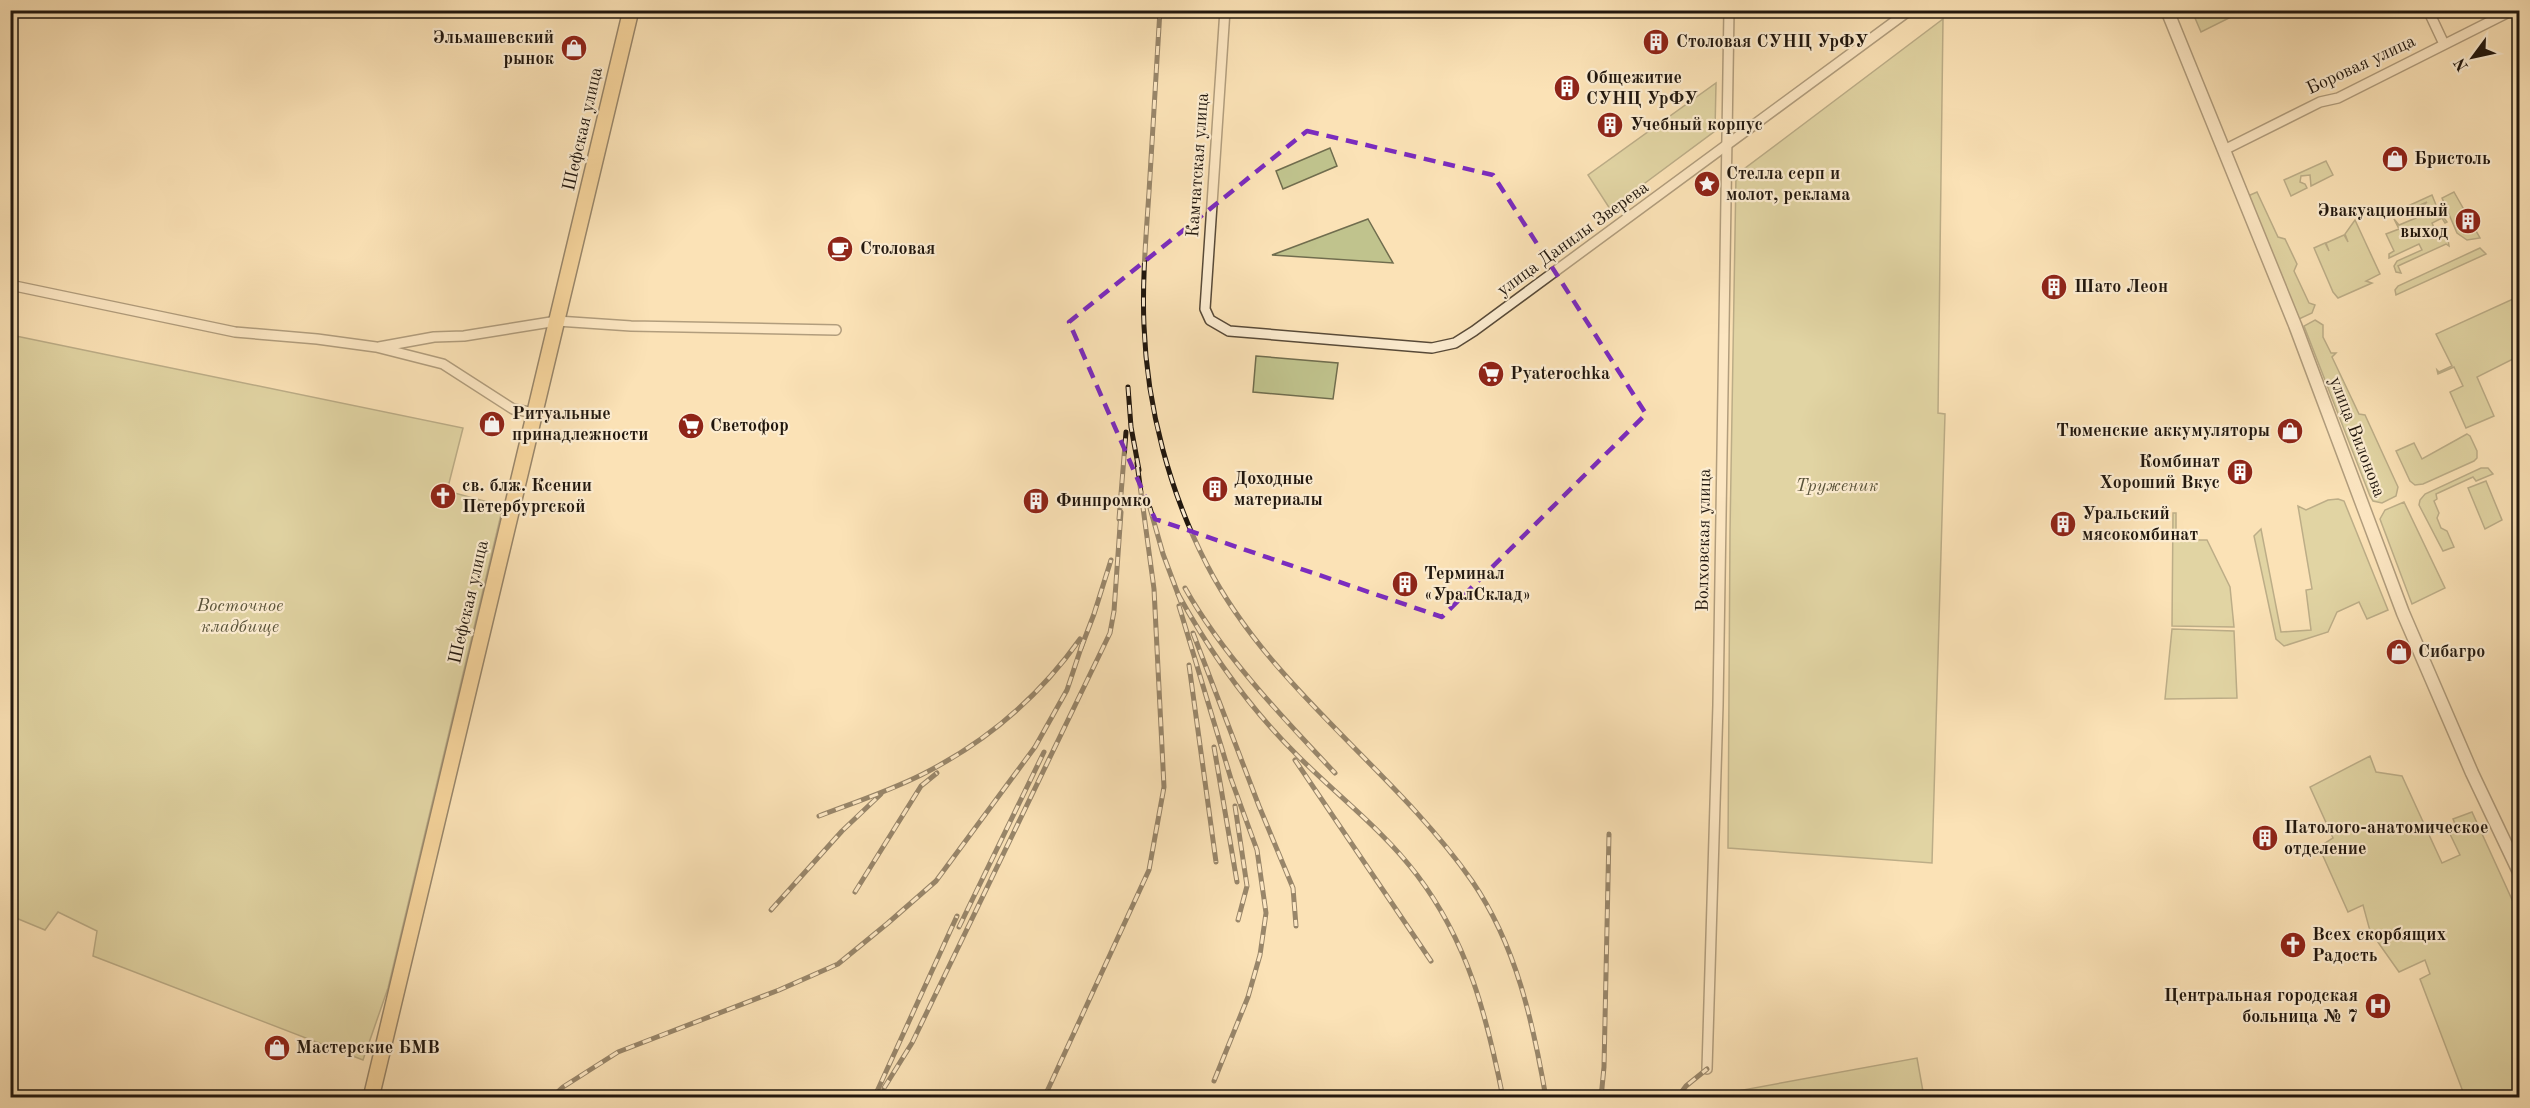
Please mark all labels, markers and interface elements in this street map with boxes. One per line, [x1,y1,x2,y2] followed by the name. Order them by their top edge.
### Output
[1641,27,1671,57] building icon: Столовая СУНЦ УрФУ
[2443,27,2503,87] north arrow
[433,29,555,68] place label: Эльмашевский рынок
[2304,32,2418,98] street label: Боровая улица
[559,33,589,63] shop icon: Эльмашевский рынок
[1676,33,1868,51] place label: Столовая СУНЦ УрФУ
[2452,54,2472,74] text: N
[560,65,607,193] street label: Шефская улица
[1586,69,1698,108] place label: Общежитие СУНЦ УрФУ
[1552,73,1582,103] building icon: Общежитие СУНЦ УрФУ
[1184,92,1212,238] street label: Камчатская улица
[1595,110,1625,140] building icon: Учебный корпус
[1630,116,1763,134] place label: Учебный корпус
[2380,144,2410,174] shop icon: Бристоль
[2414,150,2491,168] place label: Бристоль
[1726,165,1850,204] place label: Стелла серп и молот, реклама
[1692,169,1722,199] place icon: Стелла серп и молот, реклама
[1494,178,1652,300] street label: улица Данилы Зверева
[2317,202,2448,241] place label: Эвакуационный выход
[2453,206,2483,236] building icon: Эвакуационный выход
[825,234,855,264] cafe icon: Столовая
[860,240,935,258] place label: Столовая
[2039,272,2069,302] building icon: Шато Леон
[2074,278,2168,296] place label: Шато Леон
[1476,359,1506,389] supermarket icon: Pyaterochka
[1510,365,1610,383] place label: Pyaterochka
[2326,374,2388,500] street label: улица Вилонова
[512,405,648,444] place label: Ритуальные принадлежности
[477,409,507,439] shop icon: Ритуальные принадлежности
[676,411,706,441] supermarket icon: Светофор
[2275,416,2305,446] shop icon: Тюменские аккумуляторы
[710,417,789,436] place label: Светофор
[2056,422,2270,440] place label: Тюменские аккумуляторы
[2099,453,2220,492] place label: Комбинат Хороший Вкус
[2225,457,2255,487] building icon: Комбинат Хороший Вкус
[1694,468,1714,612] street label: Волховская улица
[1234,470,1323,509] place label: Доходные материалы
[1200,474,1230,504] building icon: Доходные материалы
[462,477,592,516] place label: св. блж. Ксении Петербургской
[1796,477,1879,495] park label: Труженик
[428,481,458,511] church icon: св. блж. Ксении Петербургской
[1021,486,1051,516] building icon: Финпромко
[1056,492,1151,510] place label: Финпромко
[2082,505,2198,544] place label: Уральский мясокомбинат
[2048,509,2078,539] building icon: Уральский мясокомбинат
[446,538,493,666] street label: Шефская улица
[1424,565,1531,604] place label: Терминал «УралСклад»
[1390,569,1420,599] building icon: Терминал «УралСклад»
[196,597,284,636] park label: Восточное кладбище
[2384,637,2414,667] shop icon: Сибагро
[2418,643,2485,661] place label: Сибагро
[2284,819,2488,858] place label: Патолого-анатомическое отделение
[2250,823,2280,853] building icon: Патолого-анатомическое отделение
[2312,926,2446,965] place label: Всех скорбящих Радость
[2278,930,2308,960] church icon: Всех скорбящих Радость
[2164,987,2358,1026] place label: Центральная городская больница № 7
[2363,991,2393,1021] hospital icon: Центральная городская больница № 7
[262,1033,292,1063] shop icon: Мастерские БМВ
[296,1039,440,1057] place label: Мастерские БМВ

